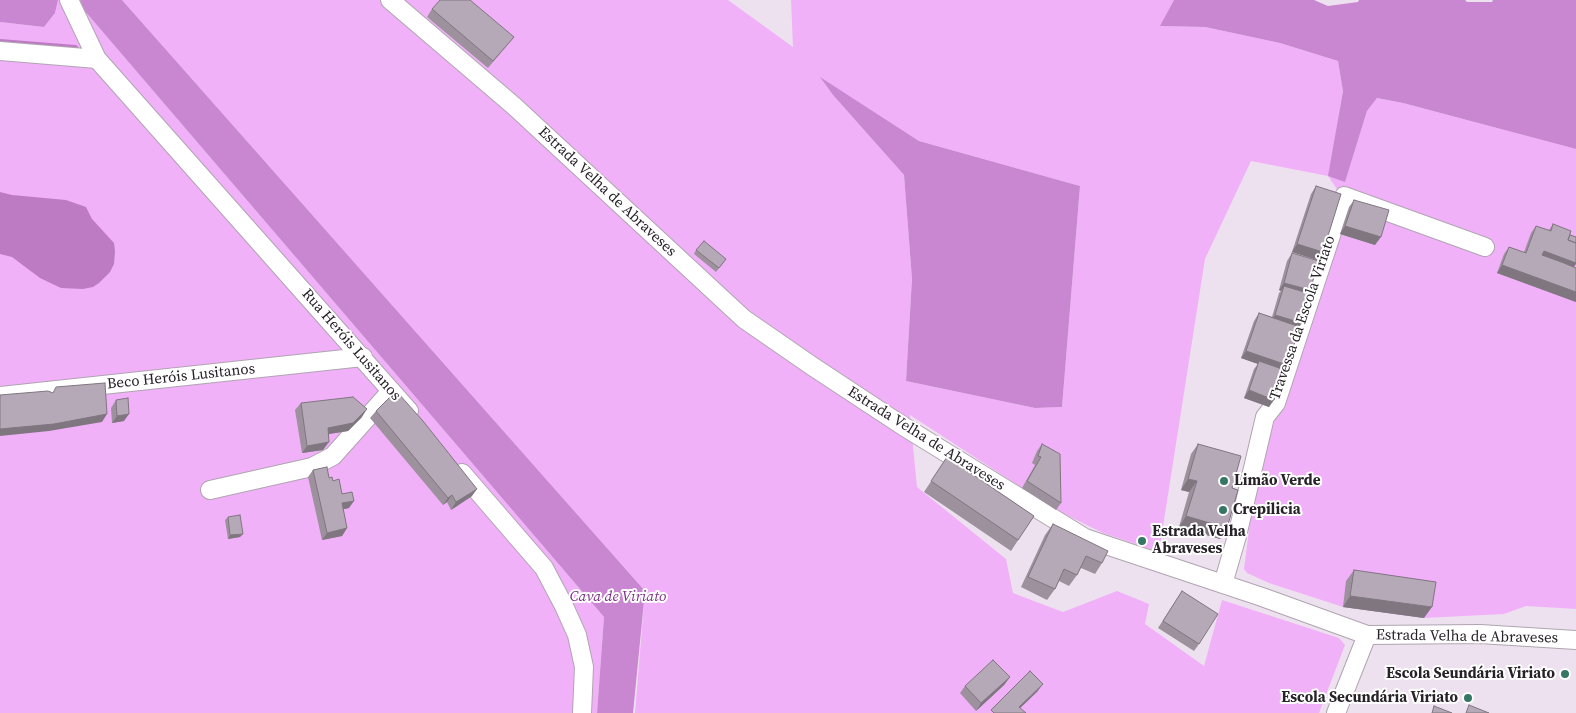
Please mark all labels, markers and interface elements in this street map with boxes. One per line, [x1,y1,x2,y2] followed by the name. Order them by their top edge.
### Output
[534,123,680,261] street label: Estrada Velha de Abraveses
[1266,233,1340,403] street label: Travessa da Escola Viriato
[298,285,404,405] street label: Rua Heróis Lusitanos
[106,360,256,394] street label: Beco Heróis Lusitanos
[844,383,1008,495] street label: Estrada Velha de Abraveses
[1234,472,1320,490] place label: Limão Verde
[1218,475,1230,487] marker: Limão Verde
[1233,501,1301,519] place label: Crepilicia
[1217,504,1229,516] marker: Crepilicia
[1152,523,1246,558] place label: Estrada Velha Abraveses
[1136,535,1148,547] marker: Estrada Velha Abraveses
[570,588,666,606] park label: Cava de Viriato
[1376,626,1558,648] street label: Estrada Velha de Abraveses
[1386,665,1555,683] place label: Escola Seundária Viriato
[1559,668,1571,680] marker: Escola Seundária Viriato
[1281,689,1458,707] place label: Escola Secundária Viriato
[1462,692,1474,704] marker: Escola Secundária Viriato

